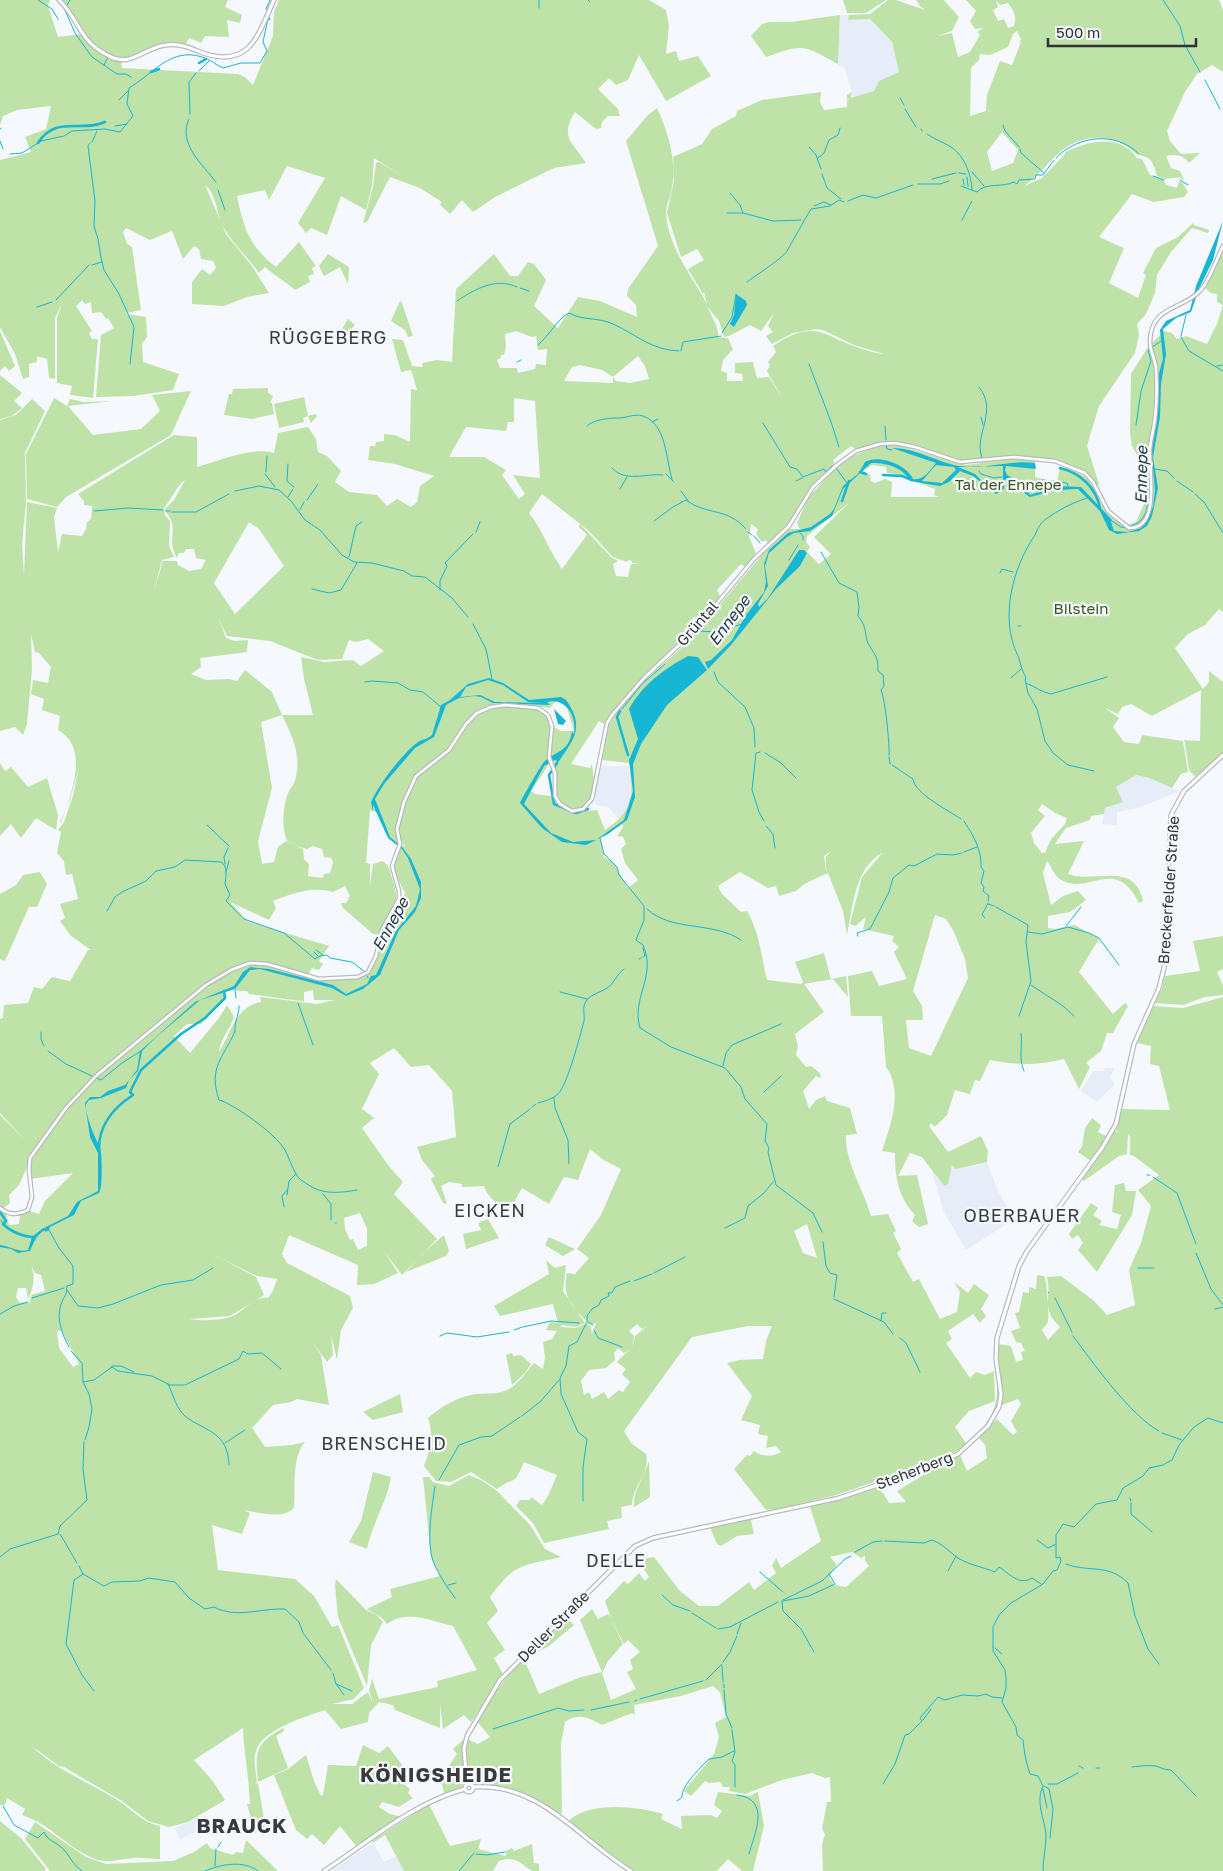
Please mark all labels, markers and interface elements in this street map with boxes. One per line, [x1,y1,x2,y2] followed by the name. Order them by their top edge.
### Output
[1048,15,1196,47] scale bar
[1056,23,1100,41] text: 500 m
[269,326,387,348] district label: RÜGGEBERG
[1130,444,1152,504] water label: Ennepe
[955,475,1062,493] park label: Tal der Ennepe
[704,590,755,649] water label: Ennepe
[673,597,722,649] street label: Grüntal
[1054,599,1108,617] park label: Bilstein
[1154,815,1182,965] street label: Breckerfelder Straße
[367,892,414,954] water label: Ennepe
[454,1199,526,1221] district label: EICKEN
[963,1204,1081,1226] district label: OBERBAUER
[321,1432,447,1454] district label: BRENSCHEID
[873,1447,955,1493] street label: Steherberg
[586,1549,646,1571] district label: DELLE
[513,1586,593,1666] street label: Deller Straße
[360,1762,512,1786] district label: KÖNIGSHEIDE
[196,1813,288,1837] district label: BRAUCK

